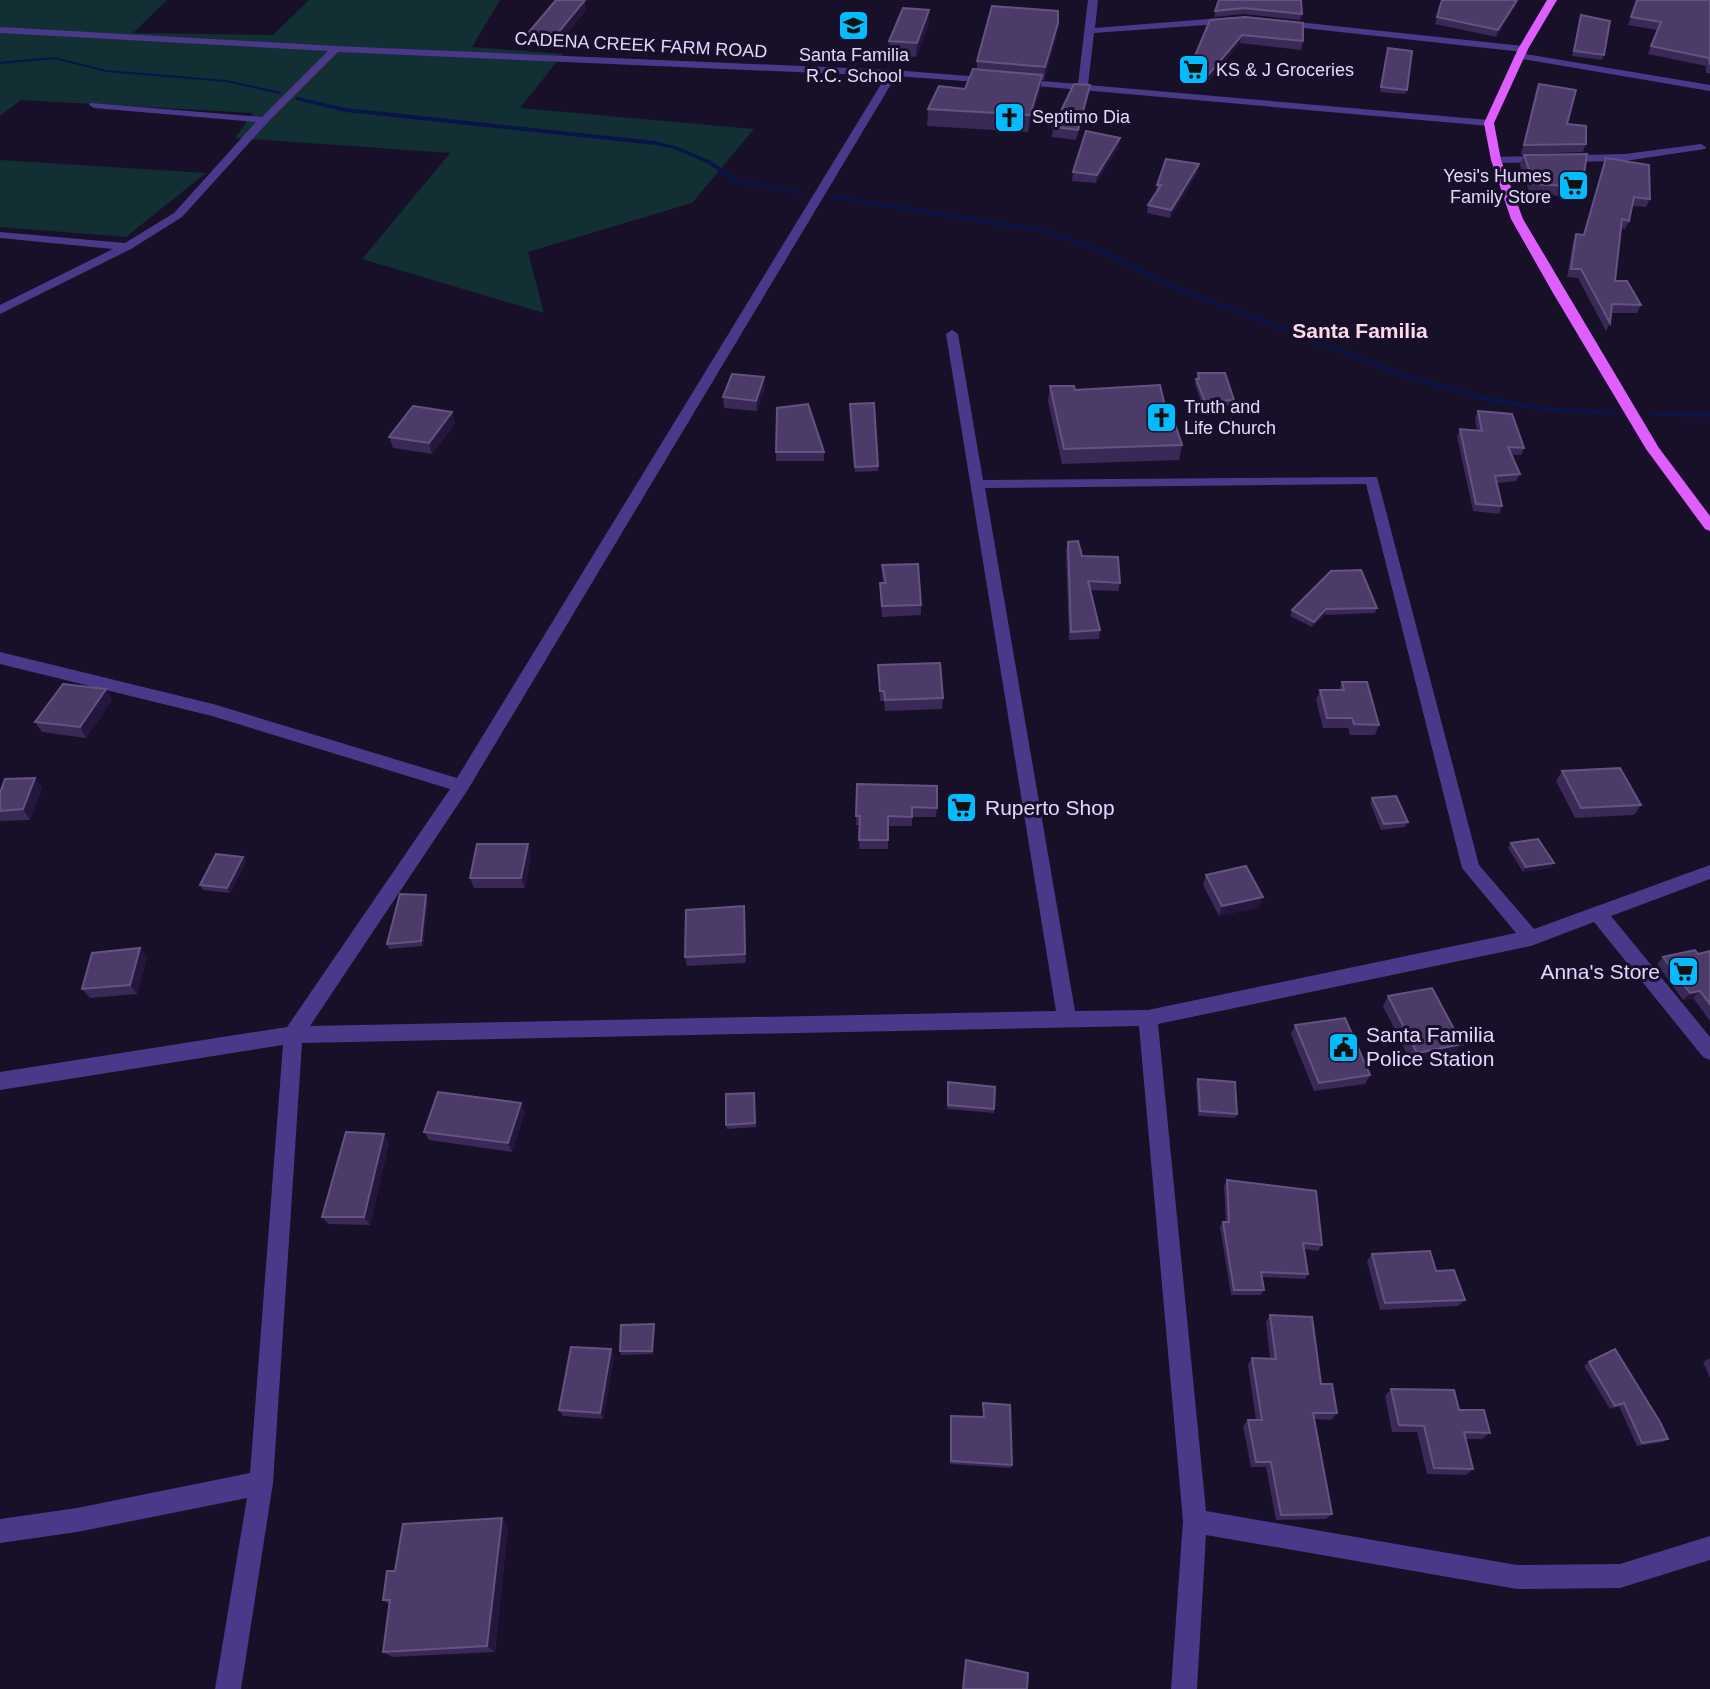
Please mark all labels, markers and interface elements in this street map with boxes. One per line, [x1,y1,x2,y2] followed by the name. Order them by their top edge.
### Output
[837,8,871,42] school or university icon: Santa Familia R.C. School
[514,28,768,62] street label: CADENA CREEK FARM ROAD
[799,45,910,86] place label: Santa Familia R.C. School
[1176,53,1210,87] supermarket icon: KS & J Groceries
[1216,60,1354,80] place label: KS & J Groceries
[992,100,1026,134] church icon: Septimo Dia
[1032,107,1131,127] place label: Septimo Dia
[1443,166,1551,207] place label: Yesi's Humes Family Store
[1557,169,1591,203] supermarket icon: Yesi's Humes Family Store
[1292,319,1428,342] district label: Santa Familia
[1184,397,1276,438] place label: Truth and Life Church
[1144,400,1178,434] church icon: Truth and Life Church
[945,791,979,825] supermarket icon: Ruperto Shop
[985,796,1115,819] place label: Ruperto Shop
[1666,955,1700,989] supermarket icon: Anna's Store
[1540,960,1660,983] place label: Anna's Store
[1366,1023,1495,1070] place label: Santa Familia Police Station
[1326,1030,1360,1064] public building icon: Santa Familia Police Station

